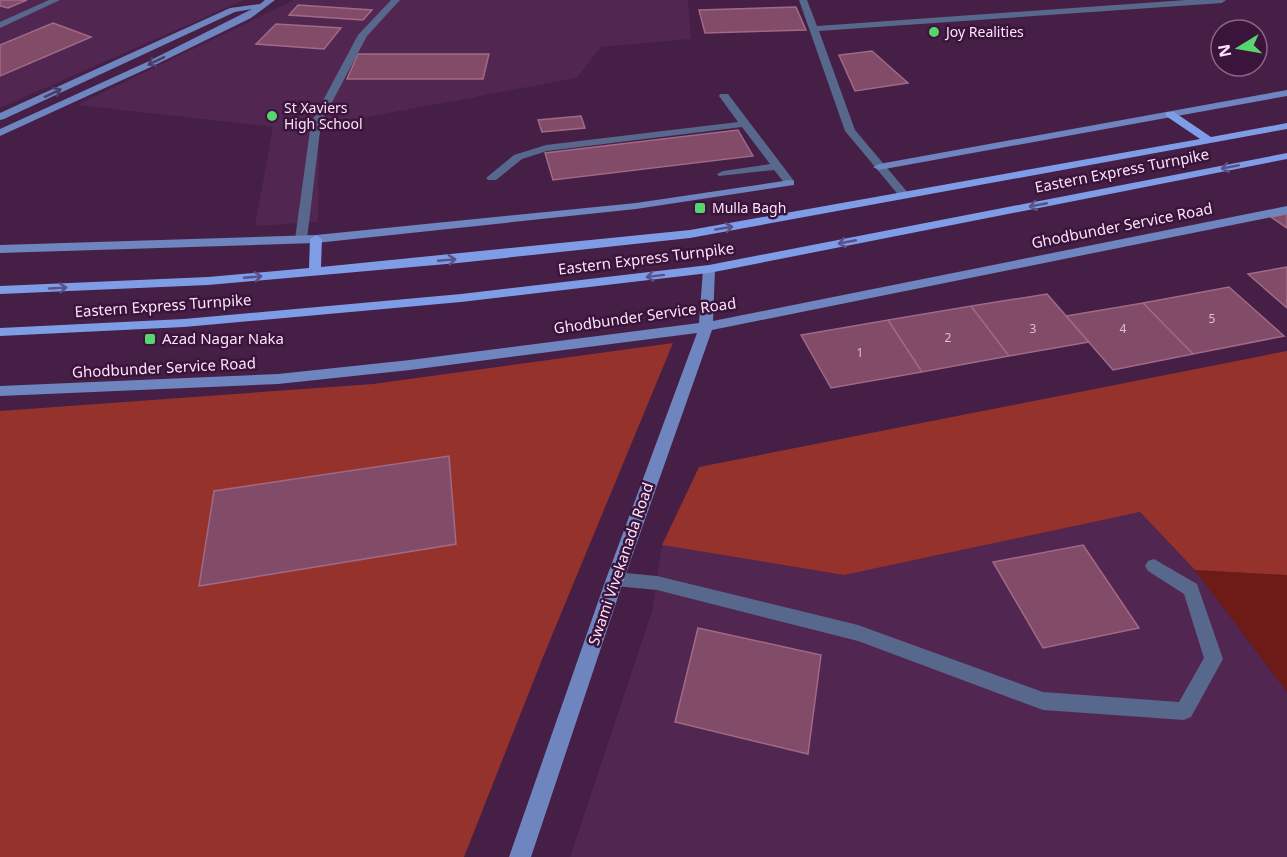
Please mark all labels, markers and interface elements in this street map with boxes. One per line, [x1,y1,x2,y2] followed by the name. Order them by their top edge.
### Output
[1209,18,1269,78] north arrow
[944,22,1024,41] place label: Joy Realities
[927,25,941,39] marker: Joy Realities
[1212,42,1236,59] text: N
[147,56,165,67] one-way arrow
[44,86,62,98] one-way arrow
[284,98,363,133] place label: St Xaviers High School
[265,109,279,123] marker: St Xaviers High School
[1033,143,1211,197] street label: Eastern Express Turnpike
[1220,162,1240,173] one-way arrow
[712,198,786,217] place label: Mulla Bagh
[1030,198,1214,252] street label: Ghodbunder Service Road
[1029,200,1049,211] one-way arrow
[693,201,707,215] marker: Mulla Bagh
[714,222,734,233] one-way arrow
[557,237,735,279] street label: Eastern Express Turnpike
[838,237,857,248] one-way arrow
[437,254,457,265] one-way arrow
[645,270,665,281] one-way arrow
[243,271,263,282] one-way arrow
[48,282,68,293] one-way arrow
[74,289,252,321] street label: Eastern Express Turnpike
[552,292,737,338] street label: Ghodbunder Service Road
[1209,310,1216,327] house number: 5
[1030,320,1037,337] house number: 3
[1120,320,1127,337] house number: 4
[162,328,284,348] place label: Azad Nagar Naka
[945,329,952,346] house number: 2
[143,332,157,346] marker: Azad Nagar Naka
[857,344,863,361] house number: 1
[72,352,256,382] street label: Ghodbunder Service Road
[583,480,657,648] street label: Swami Vivekanada Road

